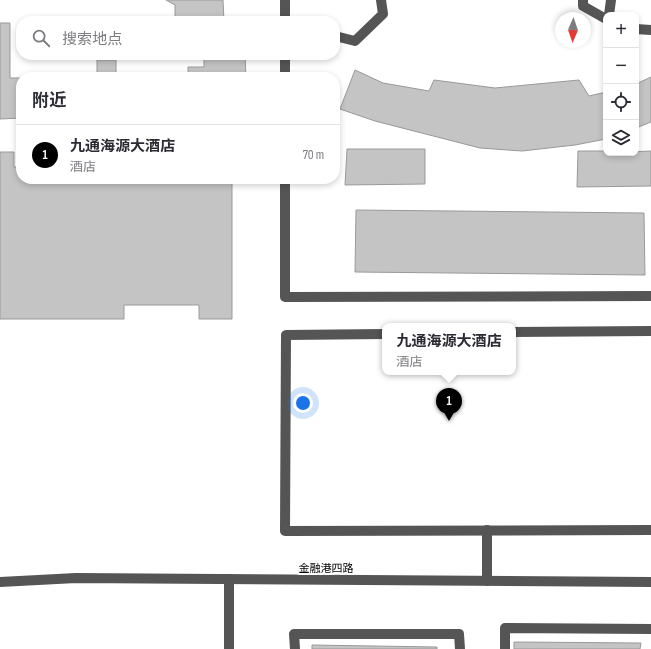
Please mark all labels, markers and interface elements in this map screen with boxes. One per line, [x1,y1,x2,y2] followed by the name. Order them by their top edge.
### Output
[555,12,591,48] north arrow
[603,12,639,156] map controls
[603,12,639,48] button: +
[16,16,340,60] search box
[30,27,52,49] icon: search
[62,30,122,49] text: 搜索地点
[603,48,639,84] button: −
[603,84,639,120] button: locate
[32,91,66,111] text: 附近
[603,120,639,156] button: layers
[70,137,175,156] text: 九通海源大酒店
[42,147,48,163] text: 1
[303,147,324,163] text: 70 m
[70,159,96,175] text: 酒店
[382,323,516,375] popup
[396,332,502,351] text: 九通海源大酒店
[396,354,423,370] text: 酒店
[436,388,462,421] pin: 1
[293,393,313,413] your location
[299,562,354,575] street label: 金融港四路

